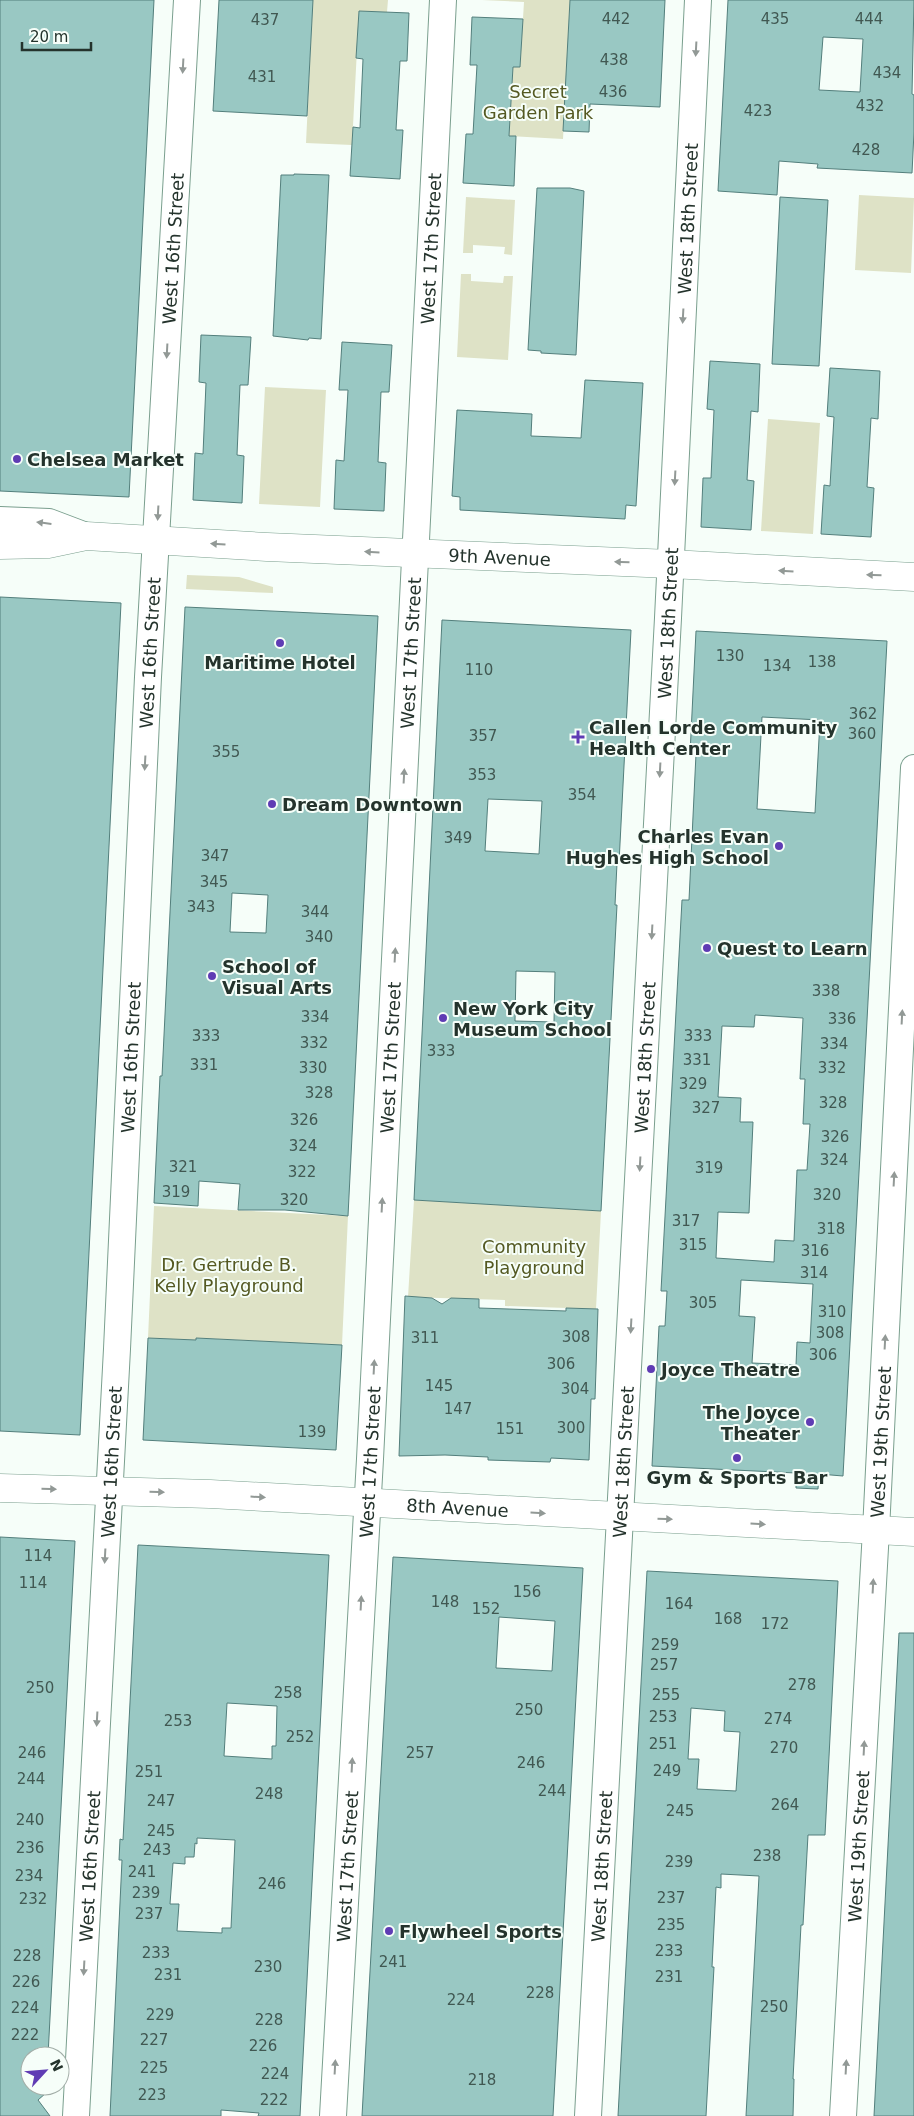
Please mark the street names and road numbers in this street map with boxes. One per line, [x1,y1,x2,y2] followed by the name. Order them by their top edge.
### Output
[673,142,702,295] street label: West 18th Street
[158,172,188,325] street label: West 16th Street
[416,172,445,325] street label: West 17th Street
[448,544,551,569] street label: 9th Avenue
[653,547,682,700] street label: West 18th Street
[135,576,164,729] street label: West 16th Street
[396,577,425,729] street label: West 17th Street
[116,981,144,1134] street label: West 16th Street
[376,981,404,1134] street label: West 17th Street
[630,981,659,1134] street label: West 18th Street
[866,1366,895,1518] street label: West 19th Street
[96,1386,126,1538] street label: West 16th Street
[355,1386,384,1538] street label: West 17th Street
[608,1386,637,1538] street label: West 18th Street
[406,1494,509,1521] street label: 8th Avenue
[843,1770,873,1923] street label: West 19th Street
[75,1790,104,1943] street label: West 16th Street
[332,1790,362,1943] street label: West 17th Street
[587,1790,616,1943] street label: West 18th Street

